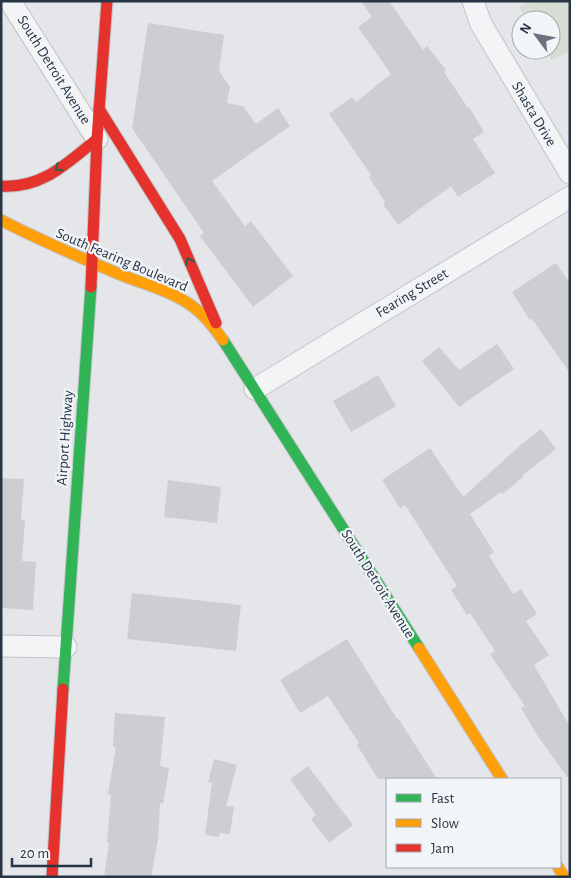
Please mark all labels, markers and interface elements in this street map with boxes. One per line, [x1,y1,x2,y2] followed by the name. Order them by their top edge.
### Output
[511,10,561,60] north arrow
[15,13,94,127] street label: South Detroit Avenue
[517,21,534,36] text: N
[509,79,559,149] street label: Shasta Drive
[55,162,64,171] one-way arrow
[54,225,190,295] street label: South Fearing Boulevard
[185,257,196,266] one-way arrow
[373,266,451,320] street label: Fearing Street
[54,389,76,486] street label: Airport Highway
[339,527,418,641] street label: South Detroit Avenue
[386,778,561,868] legend
[431,791,455,806] text: Fast
[431,816,459,831] text: Slow
[12,836,91,868] scale bar
[431,841,454,856] text: Jam
[20,846,49,861] text: 20 m

